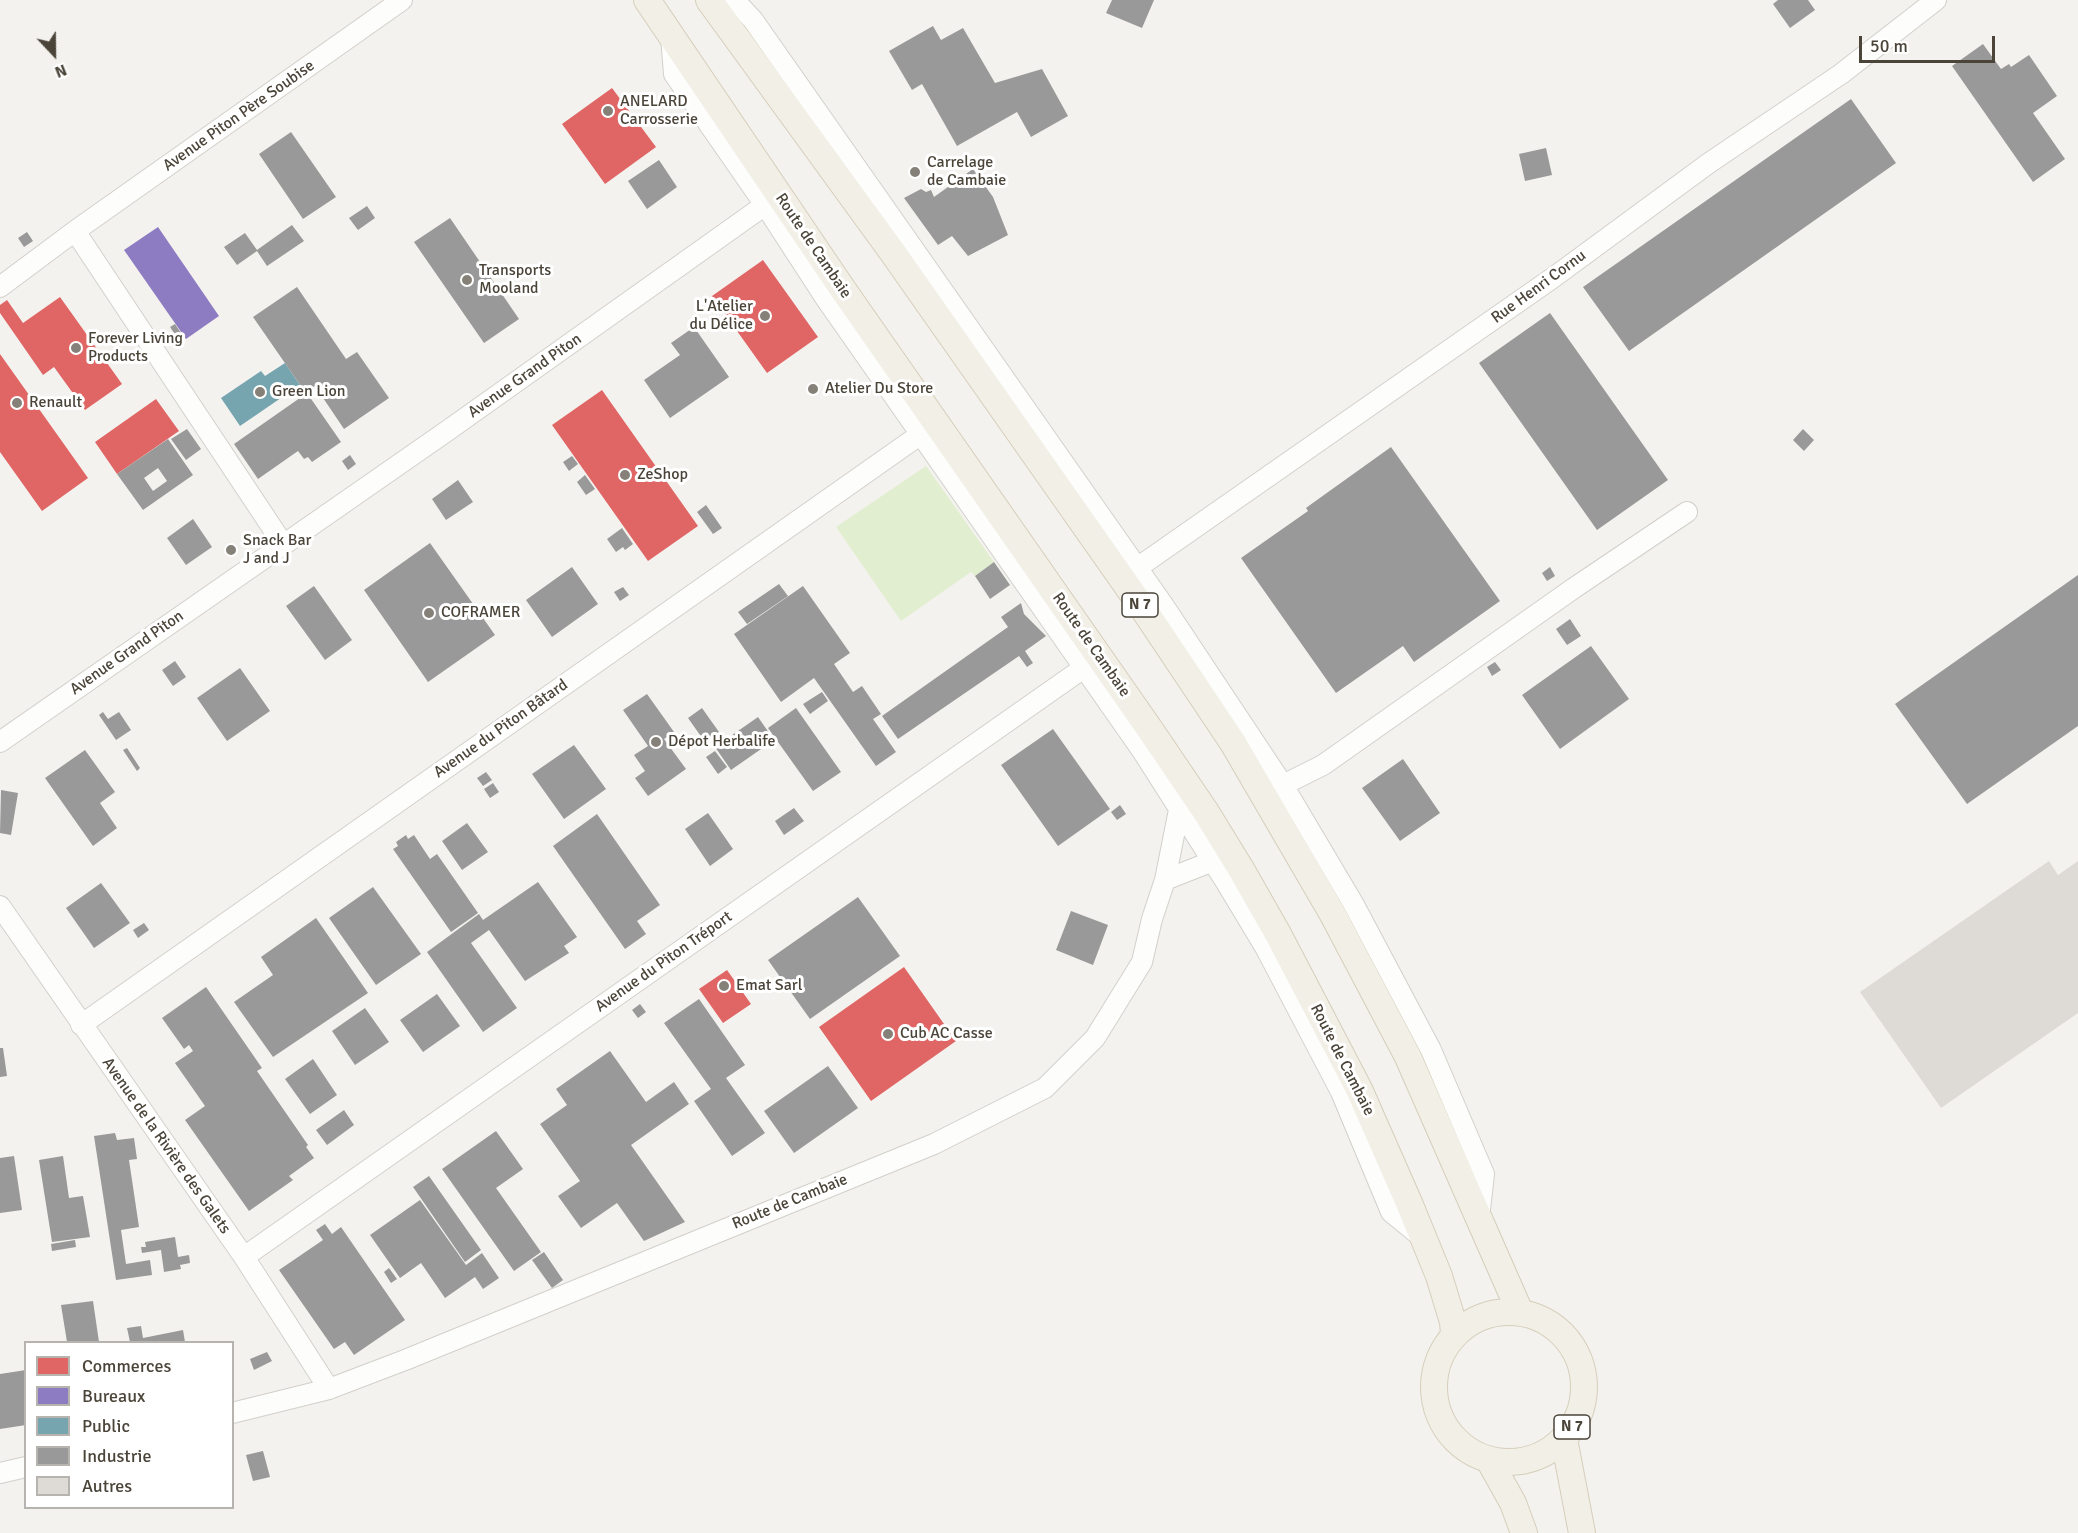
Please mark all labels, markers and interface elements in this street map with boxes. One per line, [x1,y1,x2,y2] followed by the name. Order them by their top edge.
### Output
[24,24,84,84] north arrow
[1862,24,1998,62] scale bar
[1870,35,1908,57] text: 50 m
[160,56,318,176] street label: Avenue Piton Père Soubise
[52,59,70,82] text: N
[620,92,698,130] place label: ANELARD Carrosserie
[601,104,615,118] marker: ANELARD Carrosserie
[927,153,1006,191] place label: Carrelage de Cambaie
[908,165,922,179] marker: Carrelage de Cambaie
[771,190,855,302] street label: Route de Cambaie
[1488,246,1590,328] street label: Rue Henri Cornu
[479,261,551,299] place label: Transports Mooland
[460,273,474,287] marker: Transports Mooland
[689,297,753,335] place label: L'Atelier du Délice
[758,309,772,323] marker: L'Atelier du Délice
[88,329,183,367] place label: Forever Living Products
[464,330,586,422] street label: Avenue Grand Piton
[69,341,83,355] marker: Forever Living Products
[825,379,933,399] place label: Atelier Du Store
[272,382,346,402] place label: Green Lion
[806,382,820,396] marker: Atelier Du Store
[253,385,267,399] marker: Green Lion
[29,393,82,413] place label: Renault
[10,396,24,410] marker: Renault
[637,465,688,485] place label: ZeShop
[618,468,632,482] marker: ZeShop
[243,531,311,569] place label: Snack Bar J and J
[224,543,238,557] marker: Snack Bar J and J
[1048,589,1134,701] street label: Route de Cambaie
[1122,593,1158,617] road number: N 7
[441,603,520,623] place label: COFRAMER
[422,606,436,620] marker: COFRAMER
[66,607,188,699] street label: Avenue Grand Piton
[430,675,572,783] street label: Avenue du Piton Bâtard
[668,732,775,752] place label: Dépot Herbalife
[649,735,663,749] marker: Dépot Herbalife
[592,907,736,1017] street label: Avenue du Piton Tréport
[736,976,802,996] place label: Emat Sarl
[717,979,731,993] marker: Emat Sarl
[1306,1001,1378,1119] street label: Route de Cambaie
[900,1024,993,1044] place label: Cub AC Casse
[881,1027,895,1041] marker: Cub AC Casse
[98,1054,234,1238] street label: Avenue de la Rivière des Galets
[729,1170,851,1234] street label: Route de Cambaie
[24,1341,234,1509] legend
[82,1355,171,1377] text: Commerces
[82,1385,145,1407] text: Bureaux
[82,1415,130,1437] text: Public
[1554,1415,1590,1439] road number: N 7
[82,1445,152,1467] text: Industrie
[82,1475,132,1497] text: Autres

